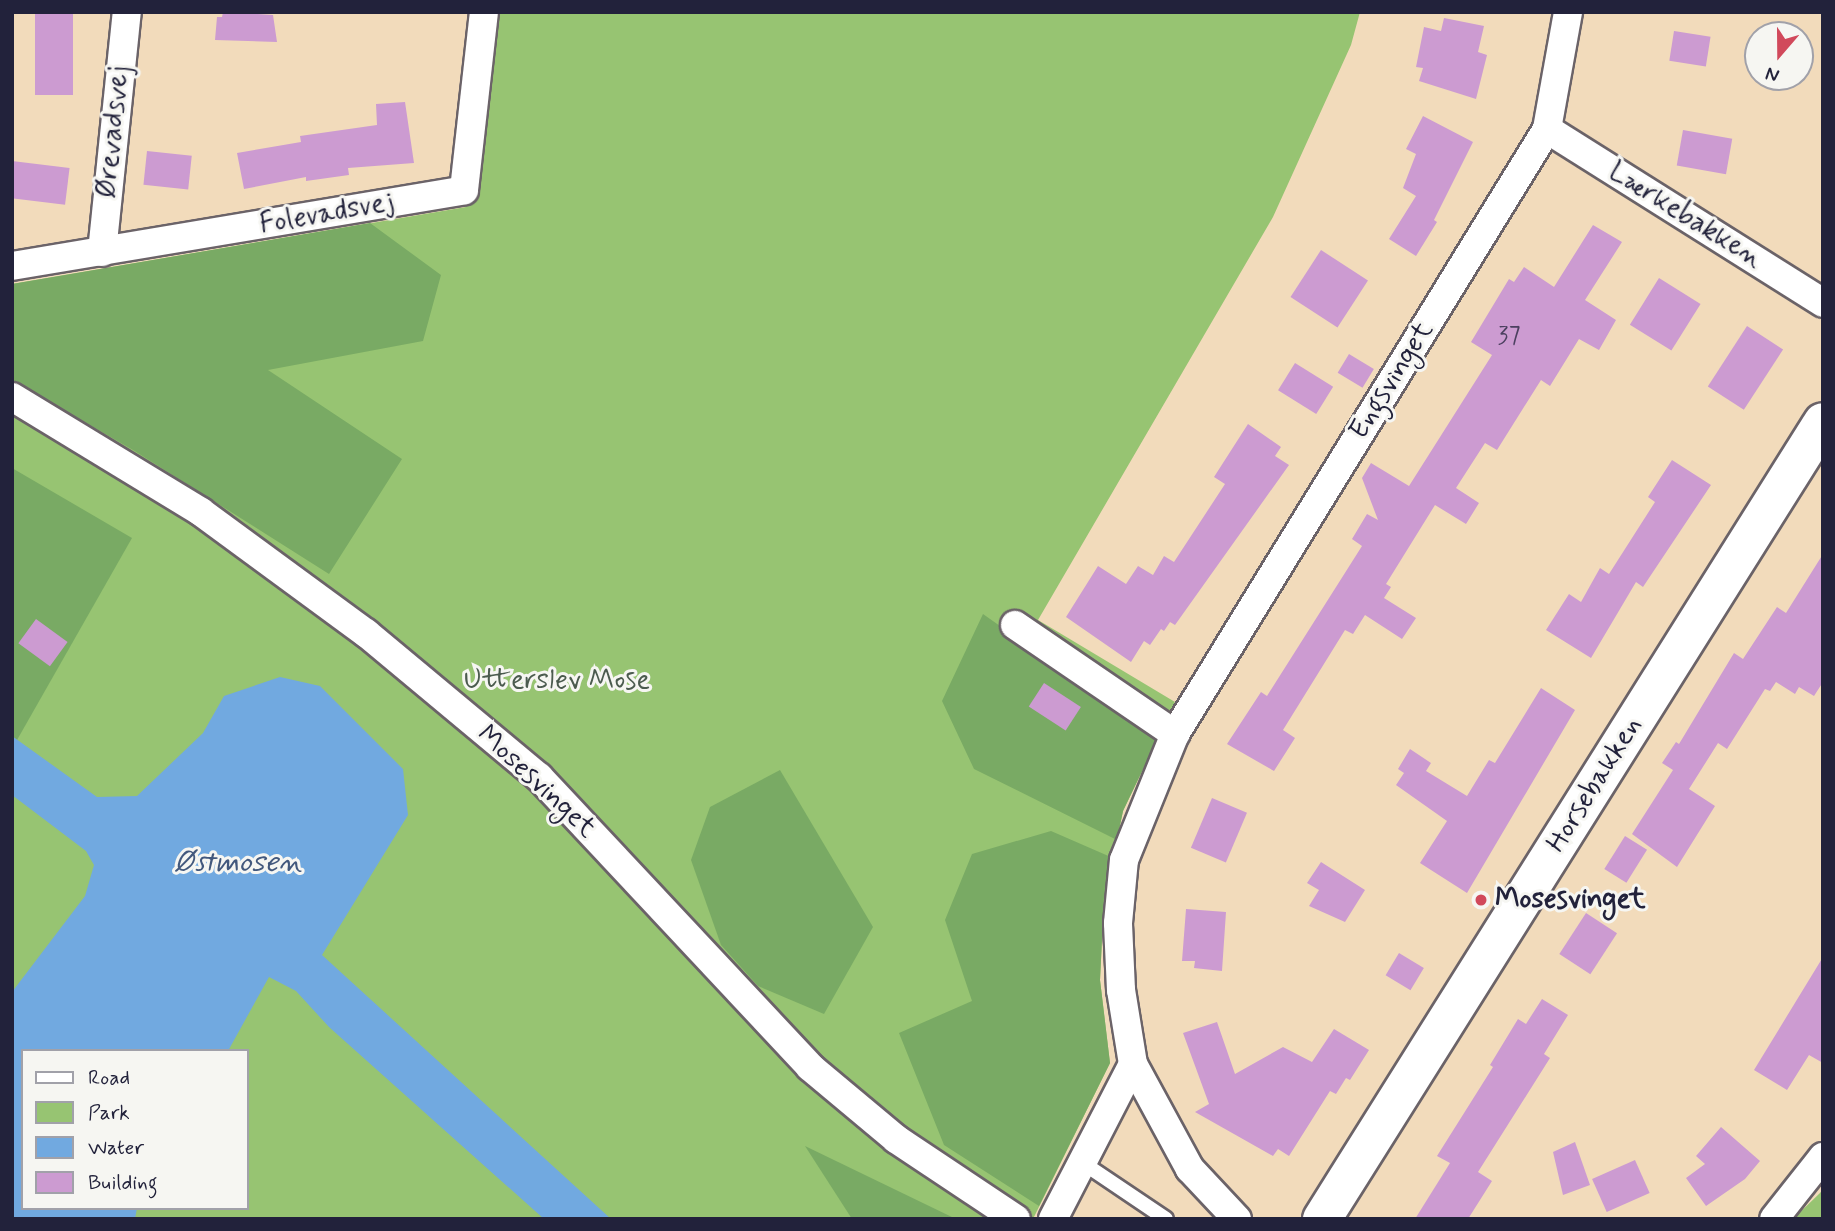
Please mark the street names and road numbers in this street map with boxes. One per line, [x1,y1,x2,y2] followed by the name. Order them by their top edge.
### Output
[90,64,138,200] street label: Ørevadsvej
[1602,155,1768,277] street label: Lærkebakken
[257,186,397,242] street label: Folevadsvej
[1343,316,1441,446] street label: Engsvinget
[1540,711,1650,859] street label: Horsebakken
[469,718,603,846] street label: Mosesvinget

